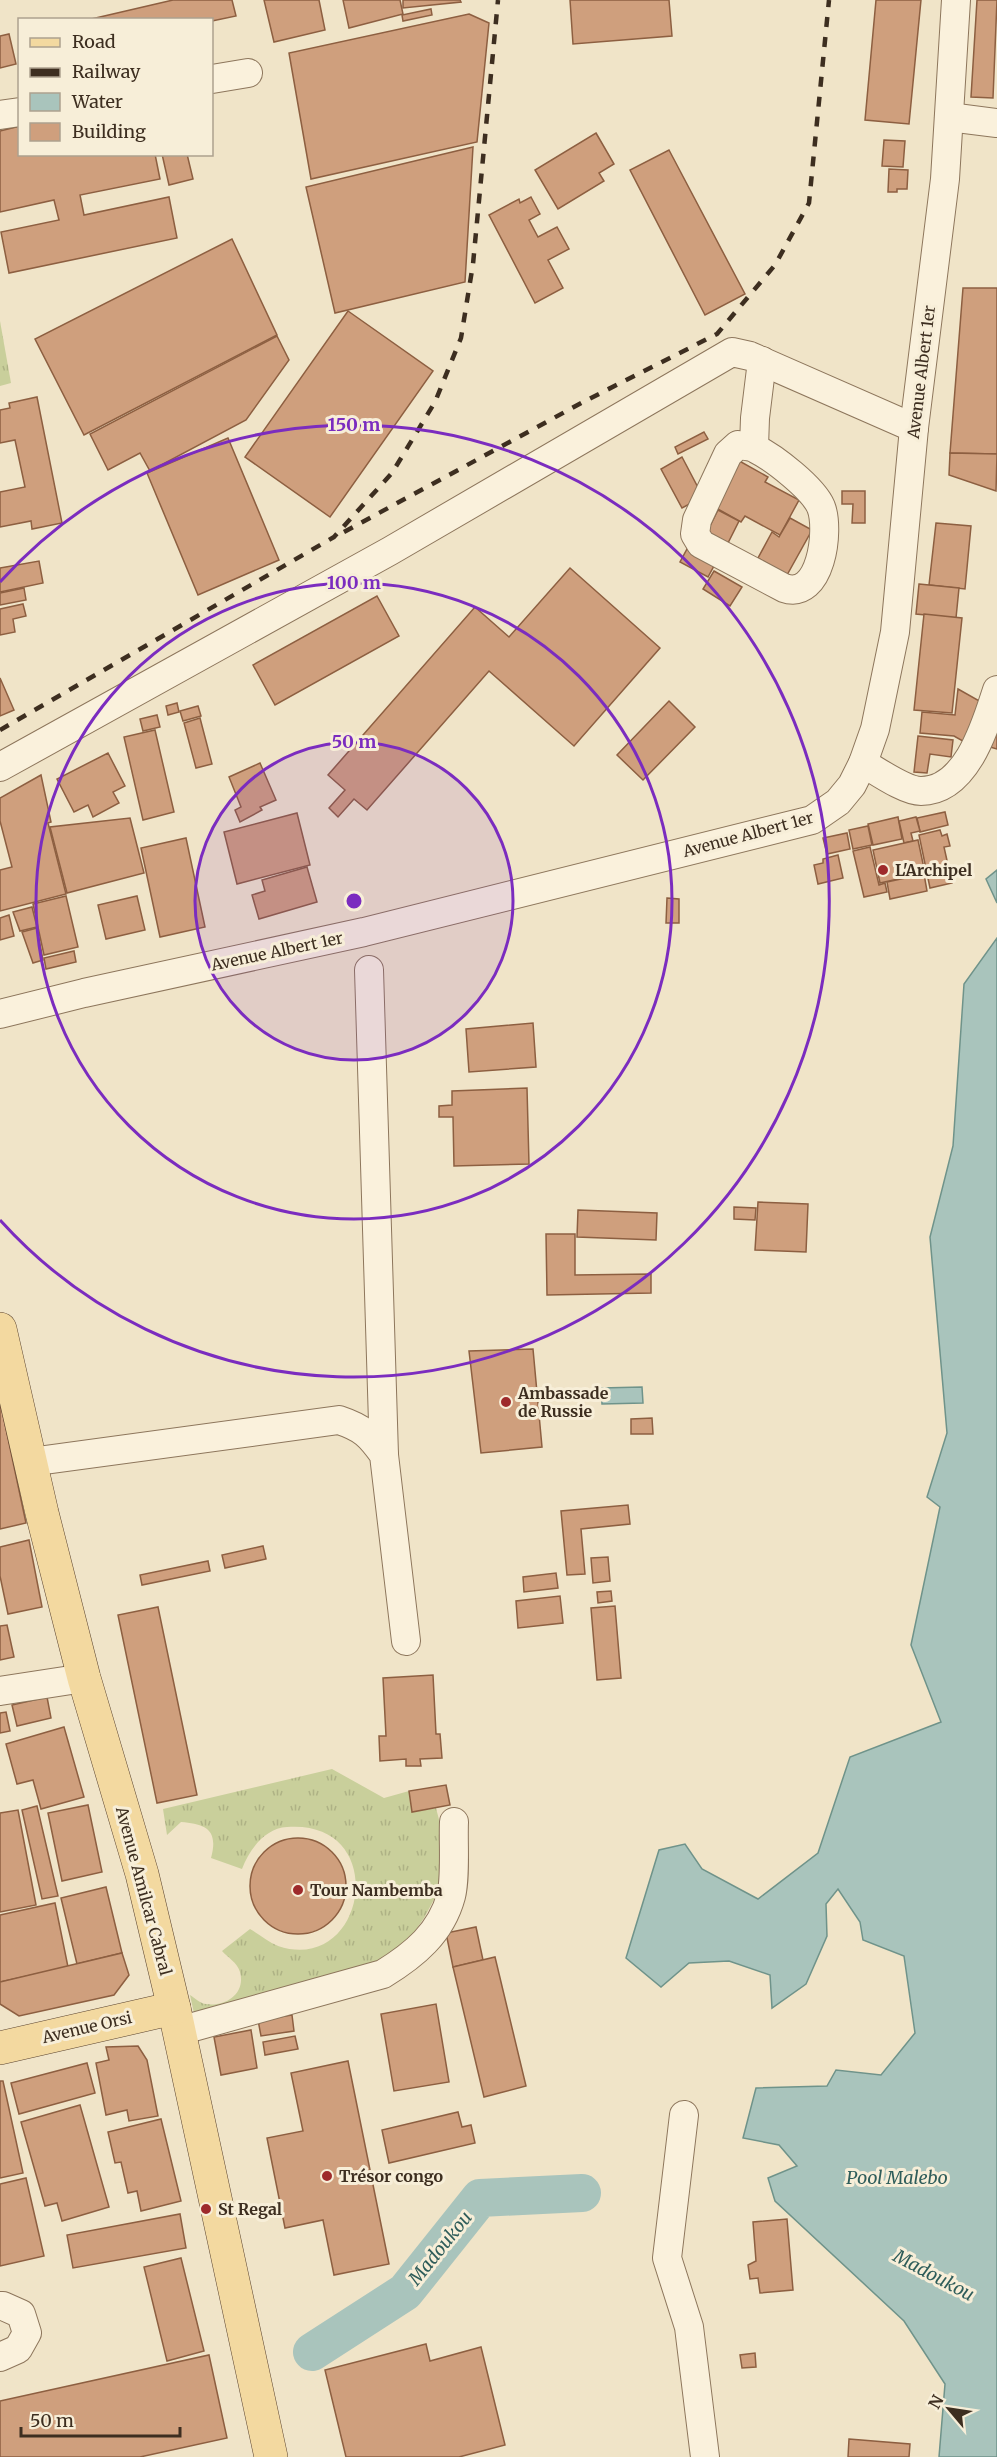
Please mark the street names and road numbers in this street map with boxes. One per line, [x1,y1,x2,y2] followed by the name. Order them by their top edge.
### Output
[903,304,939,441] street label: Avenue Albert 1er
[680,807,815,861] street label: Avenue Albert 1er
[208,927,345,975] street label: Avenue Albert 1er
[112,1803,176,1978] street label: Avenue Amilcar Cabral
[39,2007,134,2047] street label: Avenue Orsi

